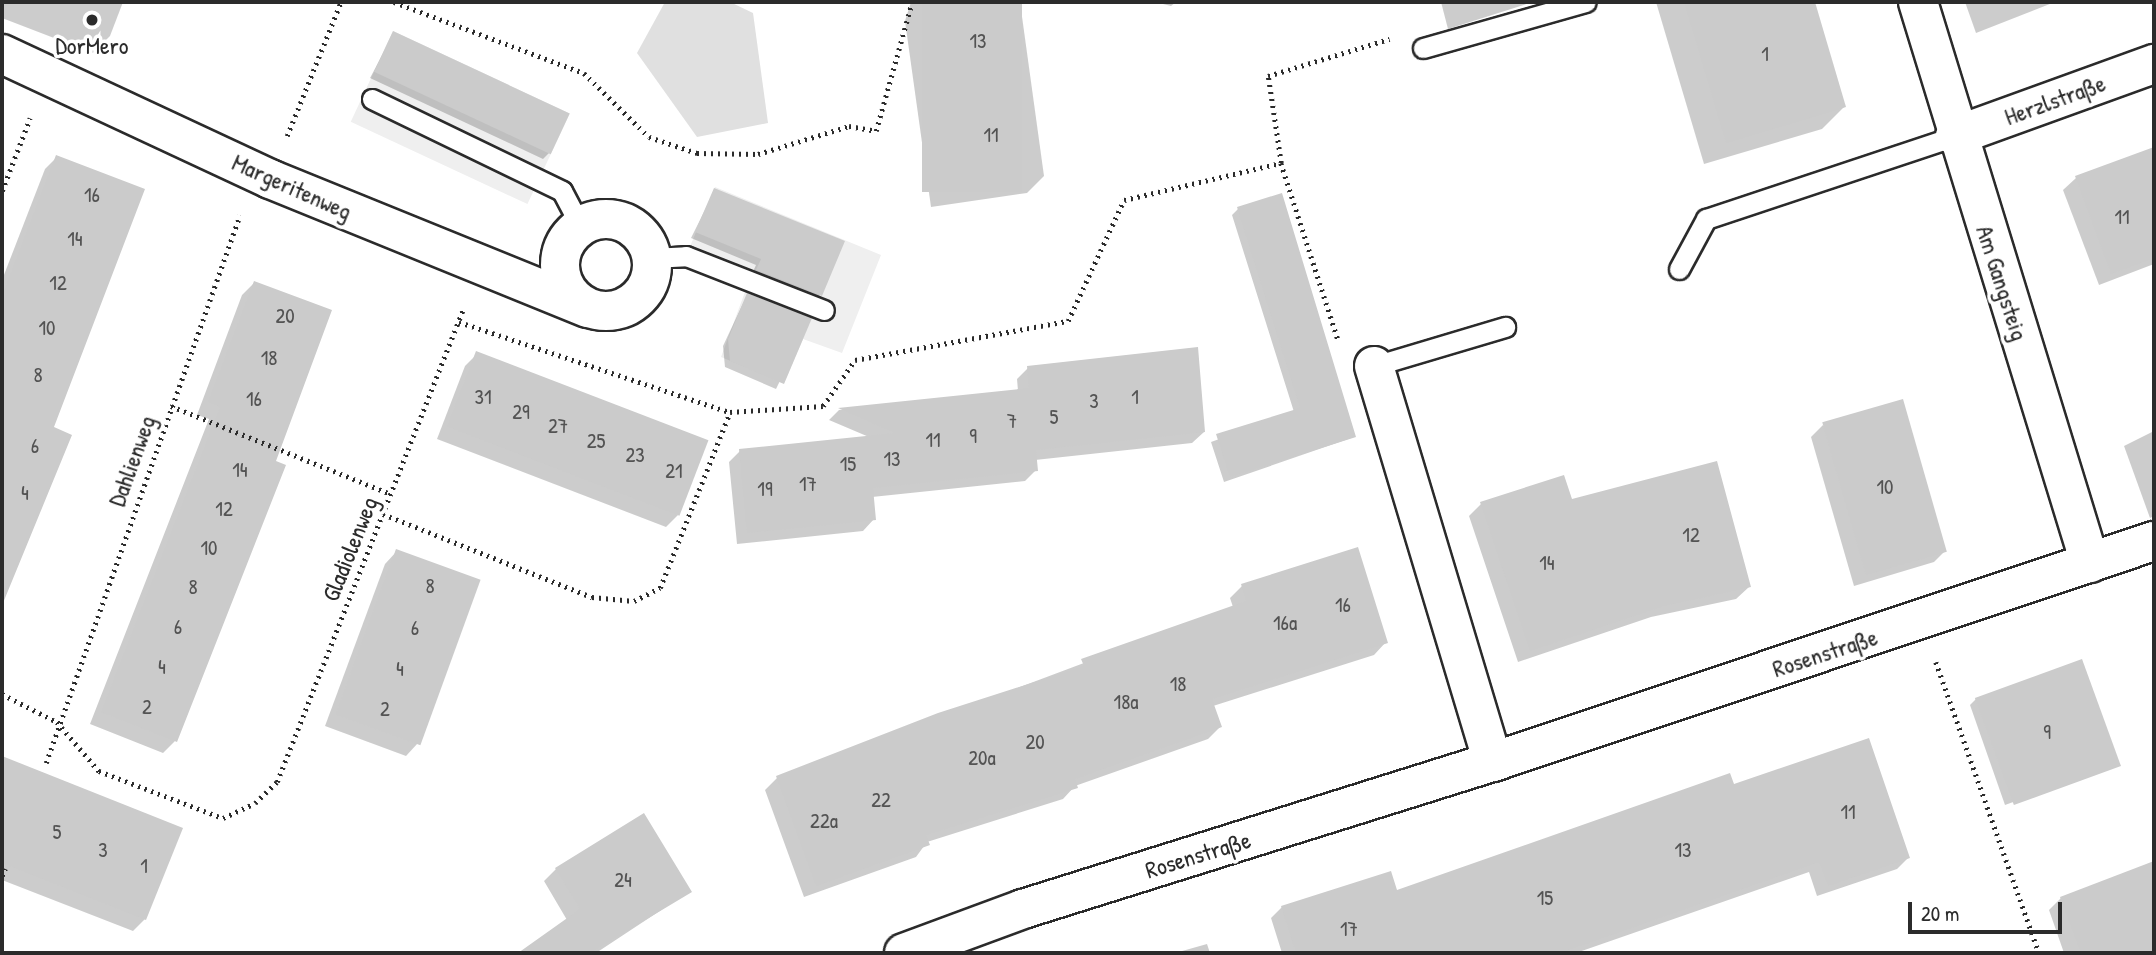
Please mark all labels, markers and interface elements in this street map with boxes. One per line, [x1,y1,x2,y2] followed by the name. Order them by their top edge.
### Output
[84,12,100,28] marker: DorMero
[969,28,987,54] house number: 13
[55,32,129,60] place label: DorMero
[1761,41,1769,67] house number: 1
[2001,69,2109,131] street label: Herzlstraße
[983,122,999,148] house number: 11
[228,148,356,226] street label: Margeritenweg
[84,182,100,208] house number: 16
[2114,204,2130,230] house number: 11
[1970,222,2034,344] street label: Am Gangsteig
[67,226,83,252] house number: 14
[49,270,67,296] house number: 12
[275,303,295,329] house number: 20
[38,315,56,341] house number: 10
[261,345,277,371] house number: 18
[33,362,43,388] house number: 8
[474,384,492,410] house number: 31
[1131,384,1139,410] house number: 1
[246,386,262,412] house number: 16
[1089,388,1099,414] house number: 3
[512,399,530,425] house number: 29
[1050,404,1058,430] house number: 5
[1007,408,1017,434] house number: 7
[102,412,162,510] street label: Dahlienweg
[548,413,568,439] house number: 27
[969,423,977,449] house number: 9
[925,427,941,453] house number: 11
[587,428,605,454] house number: 25
[31,433,39,459] house number: 6
[625,442,645,468] house number: 23
[883,446,901,472] house number: 13
[840,451,856,477] house number: 15
[232,457,248,483] house number: 14
[665,458,683,484] house number: 21
[799,471,817,497] house number: 17
[1876,474,1894,500] house number: 10
[757,476,773,502] house number: 19
[21,480,29,506] house number: 4
[316,493,384,605] street label: Gladiolenweg
[215,496,233,522] house number: 12
[1682,522,1700,548] house number: 12
[200,535,218,561] house number: 10
[1539,550,1555,576] house number: 14
[425,573,435,599] house number: 8
[188,574,198,600] house number: 8
[1335,592,1351,618] house number: 16
[1273,610,1297,636] house number: 16a
[174,614,182,640] house number: 6
[411,615,419,641] house number: 6
[1769,623,1881,683] street label: Rosenstraße
[158,654,166,680] house number: 4
[396,656,404,682] house number: 4
[1170,671,1186,697] house number: 18
[1114,689,1138,715] house number: 18a
[142,694,152,720] house number: 2
[380,696,390,722] house number: 2
[2043,719,2051,745] house number: 9
[1025,729,1045,755] house number: 20
[968,745,996,771] house number: 20a
[871,787,891,813] house number: 22
[1840,799,1856,825] house number: 11
[810,808,838,834] house number: 22a
[53,819,61,845] house number: 5
[1142,825,1254,885] street label: Rosenstraße
[98,837,108,863] house number: 3
[1674,837,1692,863] house number: 13
[140,853,148,879] house number: 1
[614,867,632,893] house number: 24
[1537,885,1553,911] house number: 15
[1911,888,2065,932] scale bar
[1921,899,1959,928] text: 20 m
[1340,916,1358,942] house number: 17

